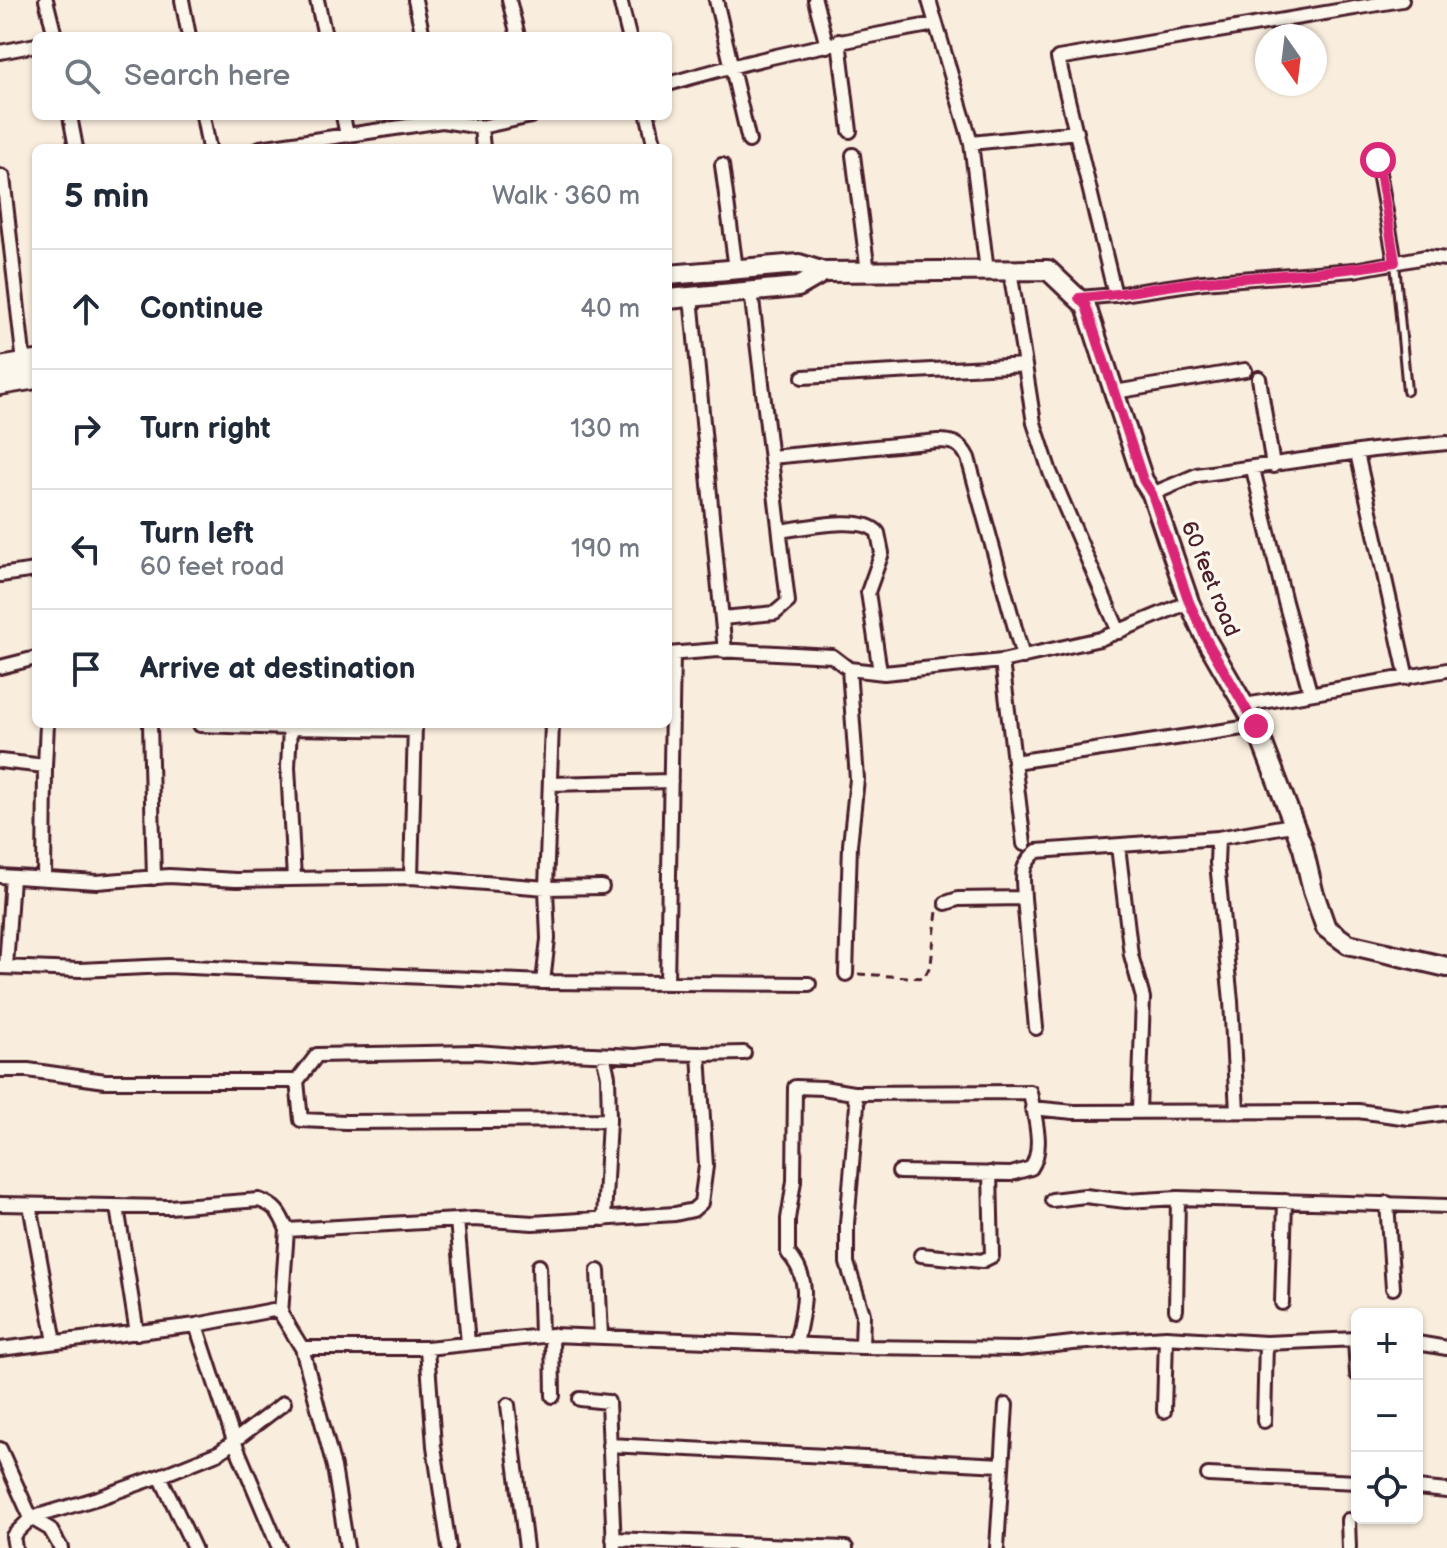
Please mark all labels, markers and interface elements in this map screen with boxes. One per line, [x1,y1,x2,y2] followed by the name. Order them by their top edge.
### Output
[1255,24,1327,96] north arrow
[32,32,672,120] search box
[60,54,104,98] icon: search
[124,58,290,94] text: Search here
[1360,142,1396,178] route start
[64,176,149,217] text: 5 min
[492,181,640,212] text: Walk · 360 m
[64,287,108,331] icon: ahead
[140,291,263,327] text: Continue
[580,294,640,325] text: 40 m
[64,407,108,451] icon: right
[140,411,271,447] text: Turn right
[570,414,640,445] text: 130 m
[140,516,254,552] text: Turn left
[1175,517,1245,641] street label: 60 feet road
[64,527,108,571] icon: left
[571,534,640,565] text: 190 m
[140,552,284,583] text: 60 feet road
[64,647,108,691] icon: arrive
[140,651,416,687] text: Arrive at destination
[1238,708,1274,744] route end
[1351,1308,1423,1524] map controls
[1351,1308,1423,1380] button: +
[1351,1380,1423,1452] button: −
[1351,1452,1423,1524] button: locate

